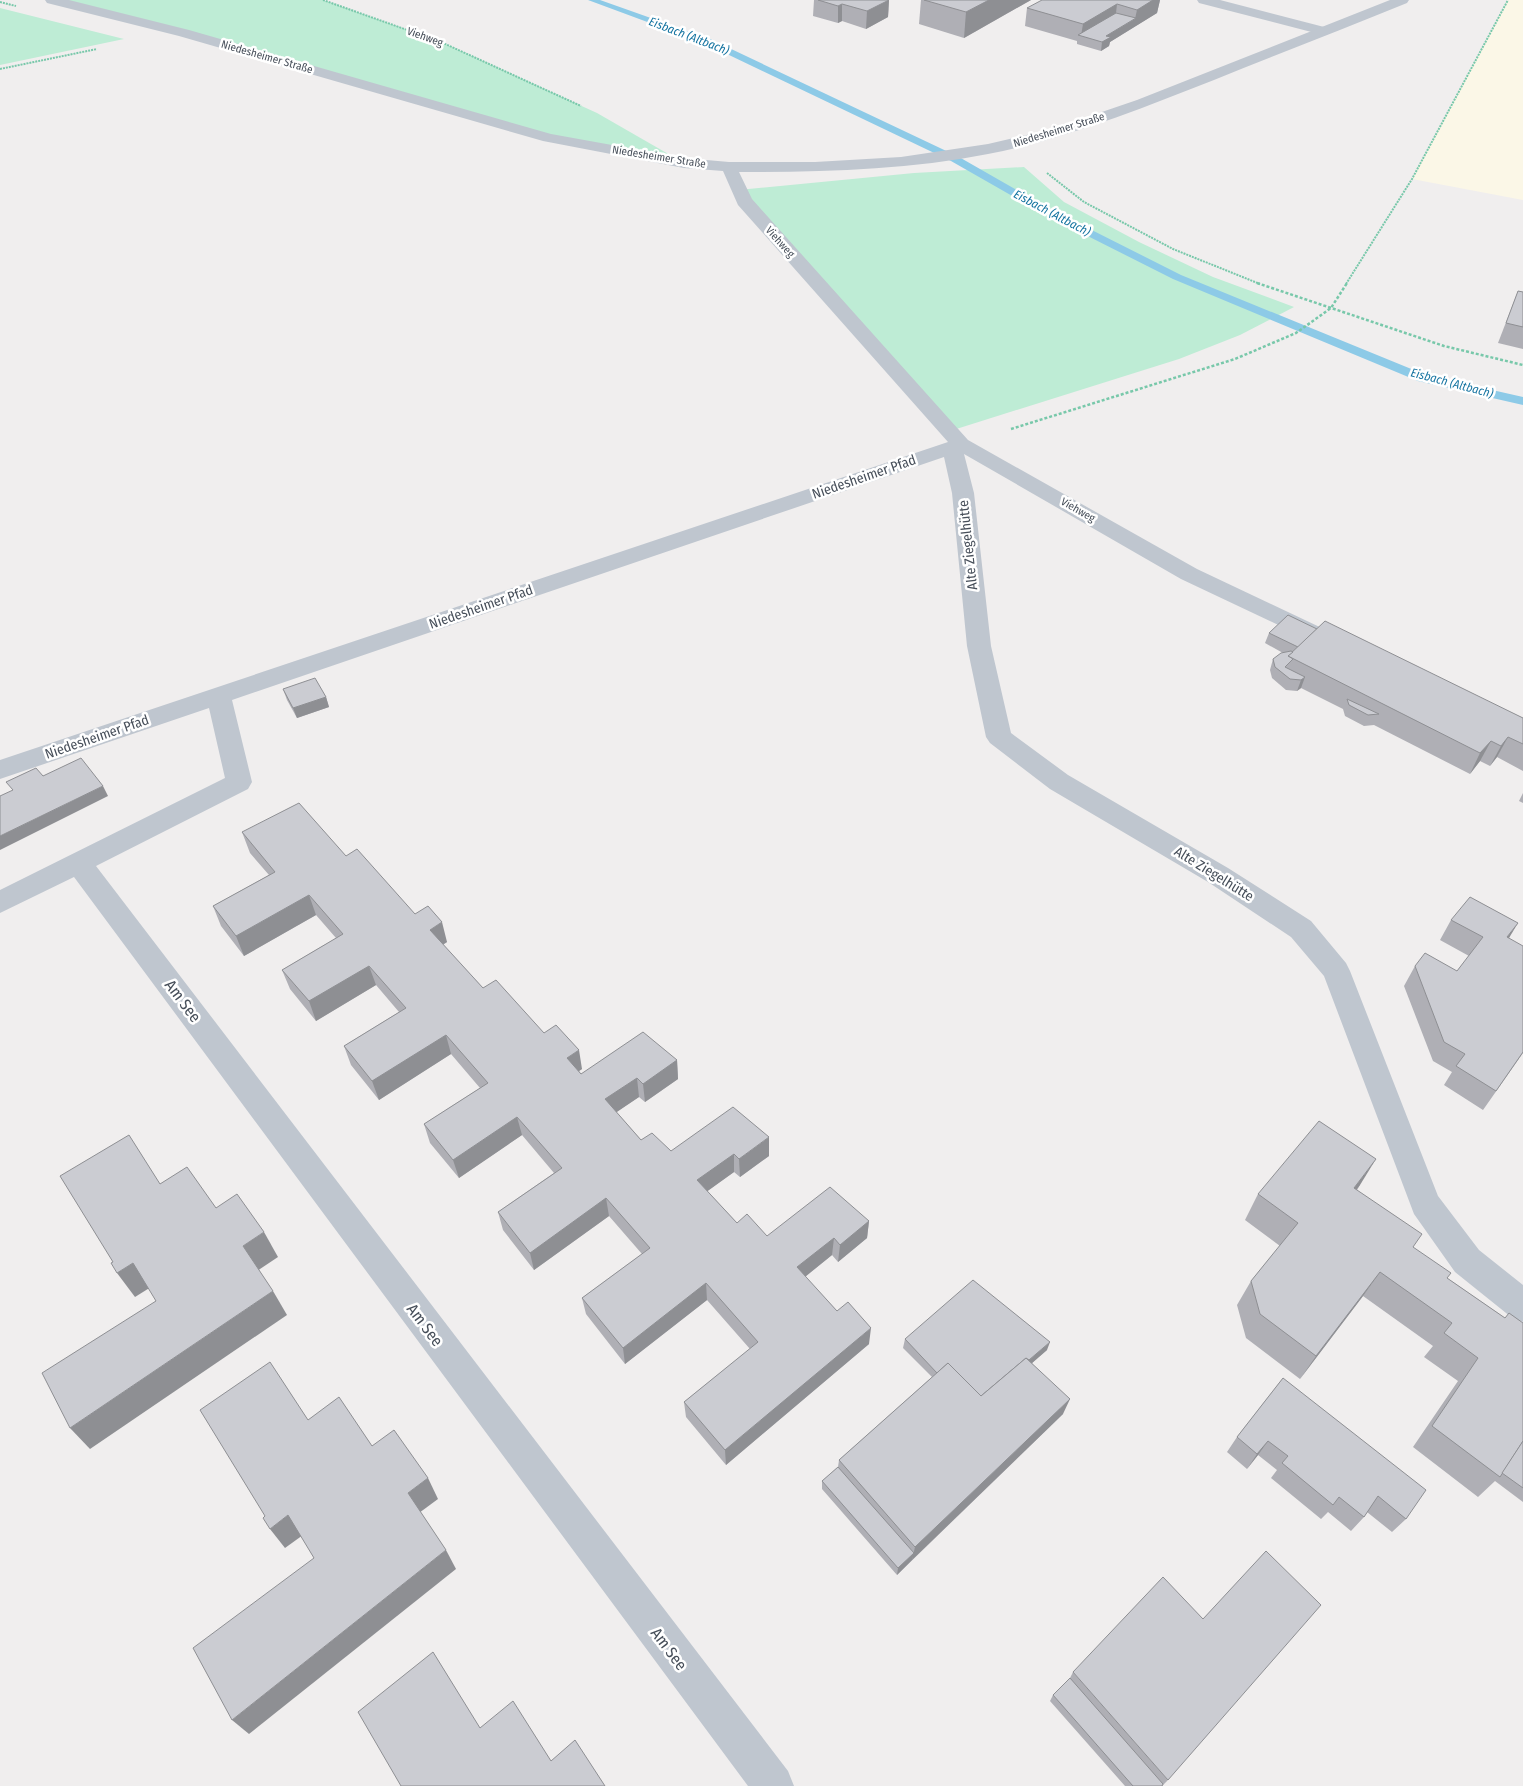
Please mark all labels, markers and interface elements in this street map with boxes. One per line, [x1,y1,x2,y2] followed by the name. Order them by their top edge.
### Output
[647,13,732,58] water label: Eisbach (Altbach)
[405,24,446,50] street label: Viehweg
[220,38,314,76] street label: Niedesheimer Straße
[1012,110,1106,150] street label: Niedesheimer Straße
[611,143,707,171] street label: Niedesheimer Straße
[1011,186,1094,239] water label: Eisbach (Altbach)
[763,224,798,261] street label: Viehweg
[1409,364,1495,401] water label: Eisbach (Altbach)
[810,451,918,503] street label: Niedesheimer Pfad
[1059,495,1098,525] street label: Viehweg
[955,499,981,591] street label: Alte Ziegelhütte
[427,581,535,633] street label: Niedesheimer Pfad
[43,711,151,763] street label: Niedesheimer Pfad
[1171,843,1257,905] street label: Alte Ziegelhütte
[161,976,205,1026] street label: Am See
[403,1300,447,1350] street label: Am See
[647,1624,691,1674] street label: Am See

